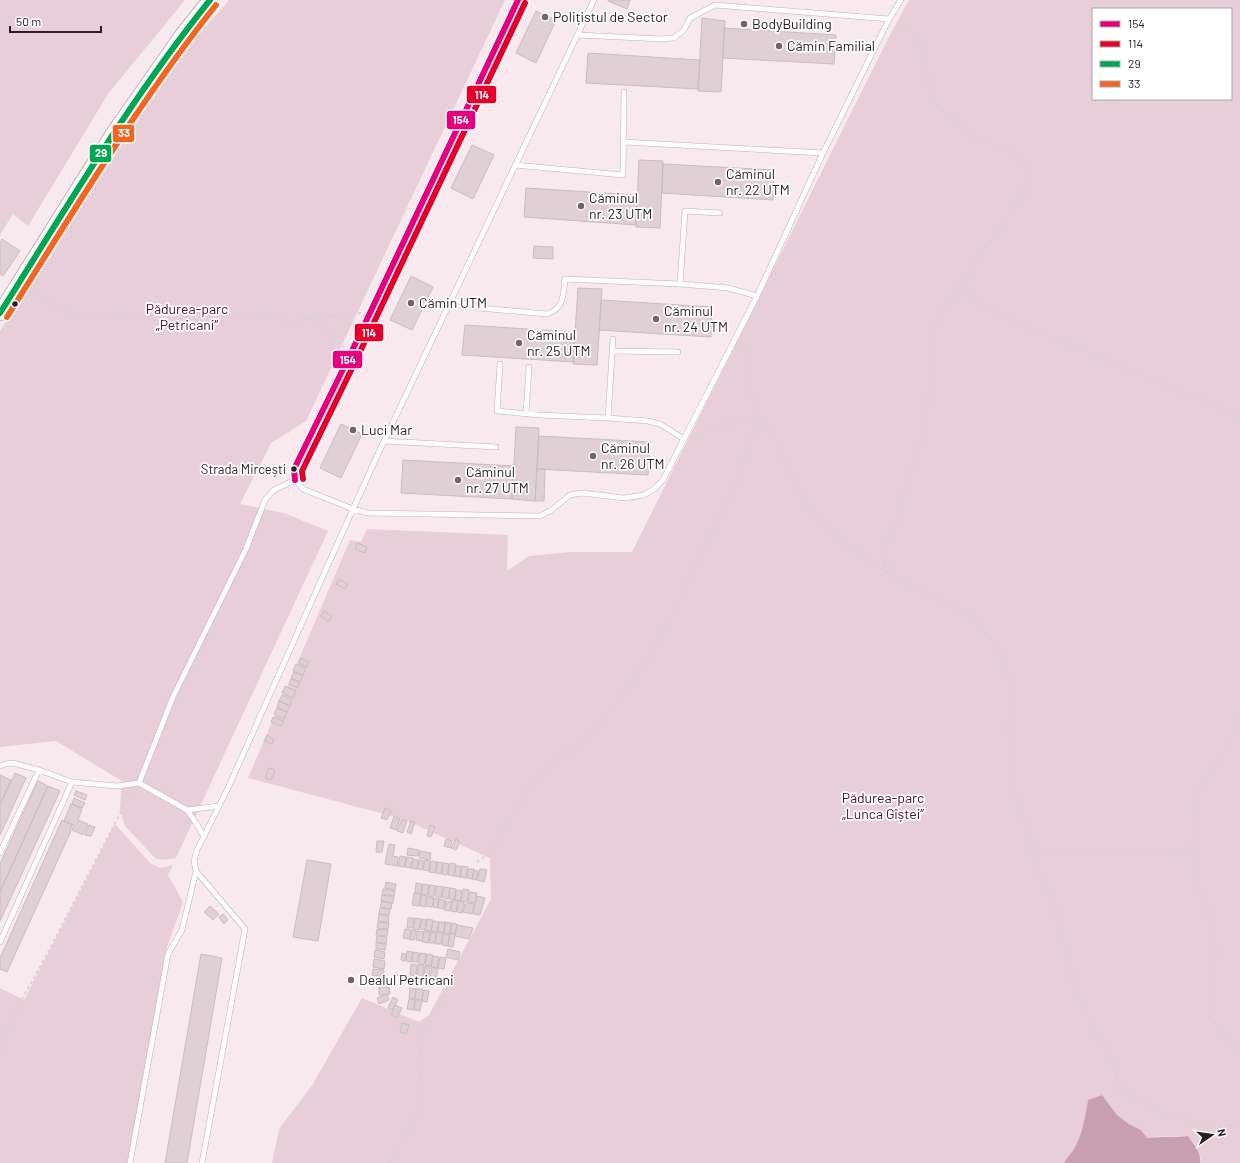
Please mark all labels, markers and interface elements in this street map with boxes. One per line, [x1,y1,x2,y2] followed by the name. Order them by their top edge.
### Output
[10,8,101,34] scale bar
[553,8,668,25] place label: Polițistul de Sector
[1092,8,1232,100] legend
[540,12,550,22] marker: Polițistul de Sector
[16,14,41,28] text: 50 m
[752,15,832,32] place label: BodyBuilding
[1128,16,1145,30] text: 154
[739,19,749,29] marker: BodyBuilding
[1128,36,1143,50] text: 114
[787,37,875,54] place label: Cămin Familial
[774,41,784,51] marker: Cămin Familial
[1128,56,1141,70] text: 29
[1128,76,1140,90] text: 33
[466,85,497,104] line badge: 114
[475,88,490,101] text: 114
[446,110,476,130] line badge: 154
[453,113,470,126] text: 154
[112,124,135,143] line badge: 33
[118,126,130,139] text: 33
[89,144,112,163] line badge: 29
[95,146,107,159] text: 29
[726,165,790,198] place label: Căminul nr. 22 UTM
[713,177,723,187] marker: Căminul nr. 22 UTM
[589,189,652,222] place label: Căminul nr. 23 UTM
[576,201,586,211] marker: Căminul nr. 23 UTM
[419,294,487,311] place label: Cămin UTM
[406,298,416,308] marker: Cămin UTM
[10,299,20,309] unlabelled marker
[146,300,228,333] park label: Pădurea-parc „Petricani”
[664,302,728,335] place label: Căminul nr. 24 UTM
[651,314,661,324] marker: Căminul nr. 24 UTM
[354,323,384,342] line badge: 114
[362,326,377,339] text: 114
[527,326,590,359] place label: Căminul nr. 25 UTM
[514,338,524,348] marker: Căminul nr. 25 UTM
[332,350,363,369] line badge: 154
[340,353,357,366] text: 154
[361,421,412,438] place label: Luci Mar
[348,425,358,435] marker: Luci Mar
[601,439,664,472] place label: Căminul nr. 26 UTM
[588,451,598,461] marker: Căminul nr. 26 UTM
[201,461,286,477] place label: Strada Mircești
[466,463,529,496] place label: Căminul nr. 27 UTM
[289,464,299,474] marker: Strada Mircești
[453,475,463,485] marker: Căminul nr. 27 UTM
[842,789,924,822] park label: Pădurea-parc „Lunca Gîștei”
[359,971,454,988] place label: Dealul Petricani
[346,975,356,985] marker: Dealul Petricani
[1192,1115,1232,1155] north arrow
[1215,1128,1229,1138] text: N

